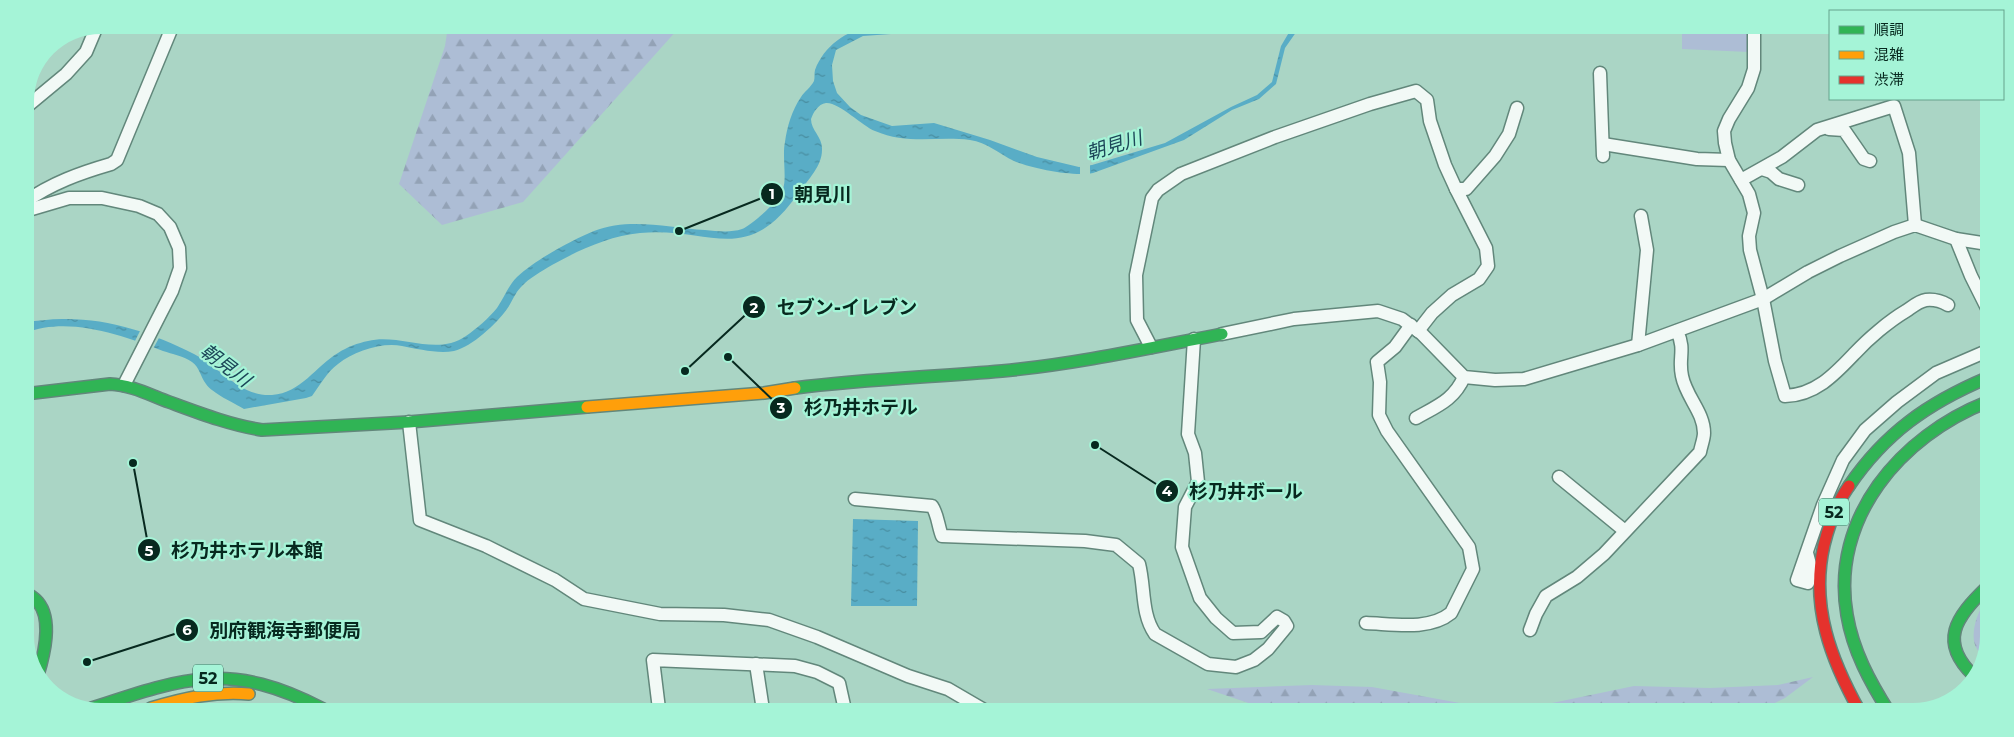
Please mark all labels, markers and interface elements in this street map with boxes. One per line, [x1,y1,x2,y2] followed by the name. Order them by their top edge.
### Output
[1829,10,2004,100] legend
[1874,20,1904,39] text: 順調
[1874,45,1904,64] text: 混雑
[1874,70,1904,89] text: 渋滞
[1084,126,1147,165] water label: 朝見川
[759,177,861,211] callout: 朝見川
[794,183,852,206] text: 朝見川
[769,184,775,203] text: 1
[742,290,927,324] callout: セブン-イレブン
[777,296,917,319] text: セブン-イレブン
[750,298,759,317] text: 2
[196,339,257,393] water label: 朝見川
[769,391,928,425] callout: 杉乃井ホテル
[804,396,918,419] text: 杉乃井ホテル
[776,398,786,417] text: 3
[1154,474,1313,508] callout: 杉乃井ボール
[1189,480,1303,503] text: 杉乃井ボール
[1162,481,1173,500] text: 4
[1819,498,1849,526] road number: 52
[136,533,333,567] callout: 杉乃井ホテル本館
[171,539,323,562] text: 杉乃井ホテル本館
[145,541,154,560] text: 5
[174,613,371,647] callout: 別府観海寺郵便局
[209,619,361,642] text: 別府観海寺郵便局
[182,620,192,639] text: 6
[193,664,223,691] road number: 52

